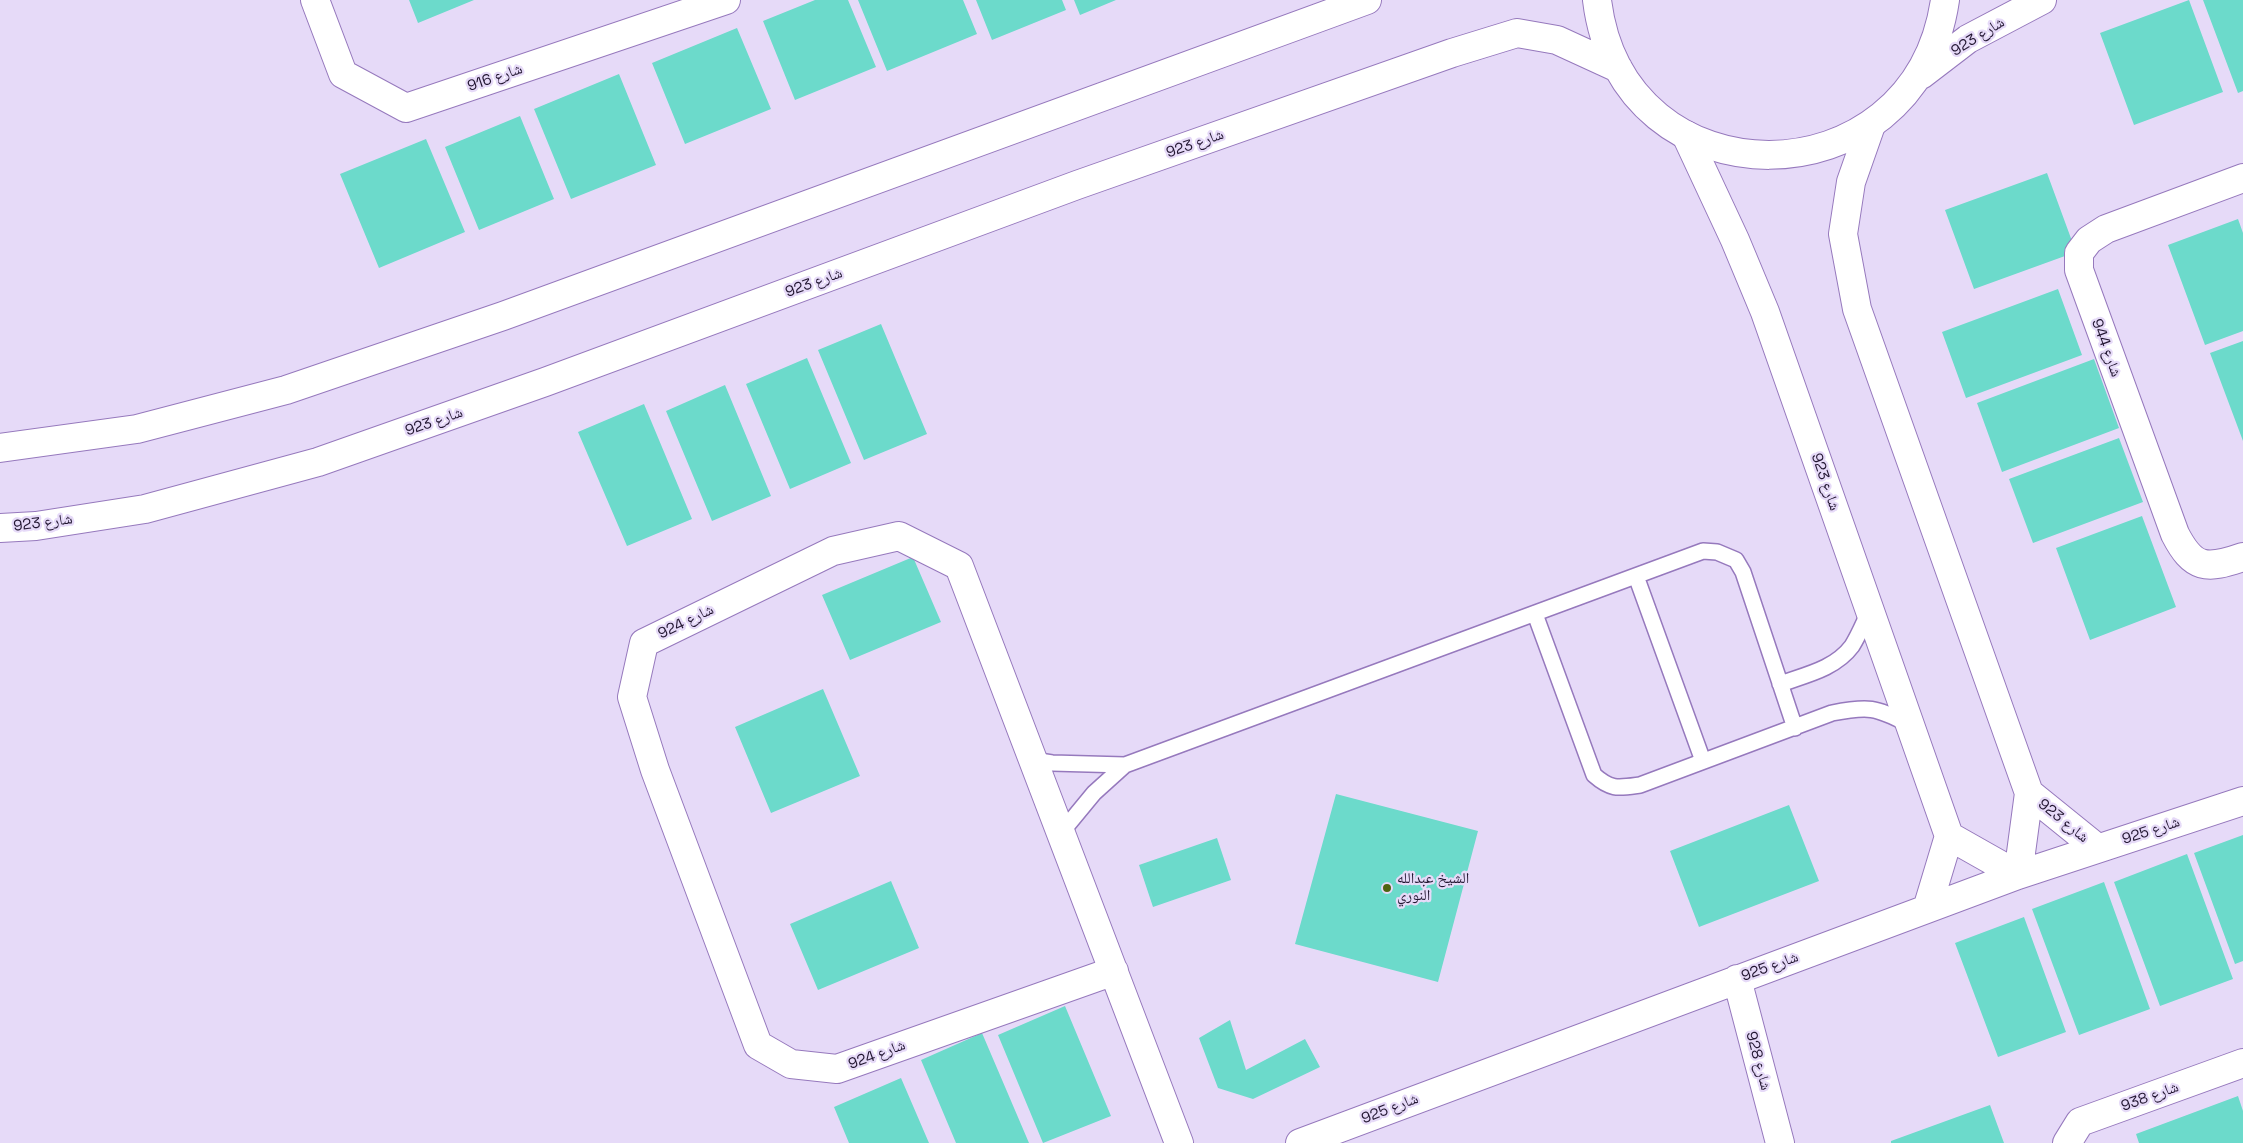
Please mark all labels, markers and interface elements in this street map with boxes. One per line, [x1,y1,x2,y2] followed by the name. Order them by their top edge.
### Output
[1948,14,2008,60] street label: شارع 923
[465,60,525,96] street label: شارع 916
[1164,126,1226,162] street label: شارع 923
[783,264,845,302] street label: شارع 923
[2087,317,2125,379] street label: شارع 944
[403,404,465,440] street label: شارع 923
[1807,451,1843,513] street label: شارع 923
[12,510,74,536] street label: شارع 923
[655,601,717,643] street label: شارع 924
[2034,795,2092,847] street label: شارع 923
[2120,813,2182,849] street label: شارع 925
[1397,870,1469,905] place label: الشيخ عبدالله النوري
[1381,882,1393,894] marker: الشيخ عبدالله النوري
[1739,948,1801,986] street label: شارع 925
[1742,1030,1774,1092] street label: شارع 928
[846,1036,908,1074] street label: شارع 924
[2119,1078,2181,1116] street label: شارع 938
[1359,1090,1421,1128] street label: شارع 925

